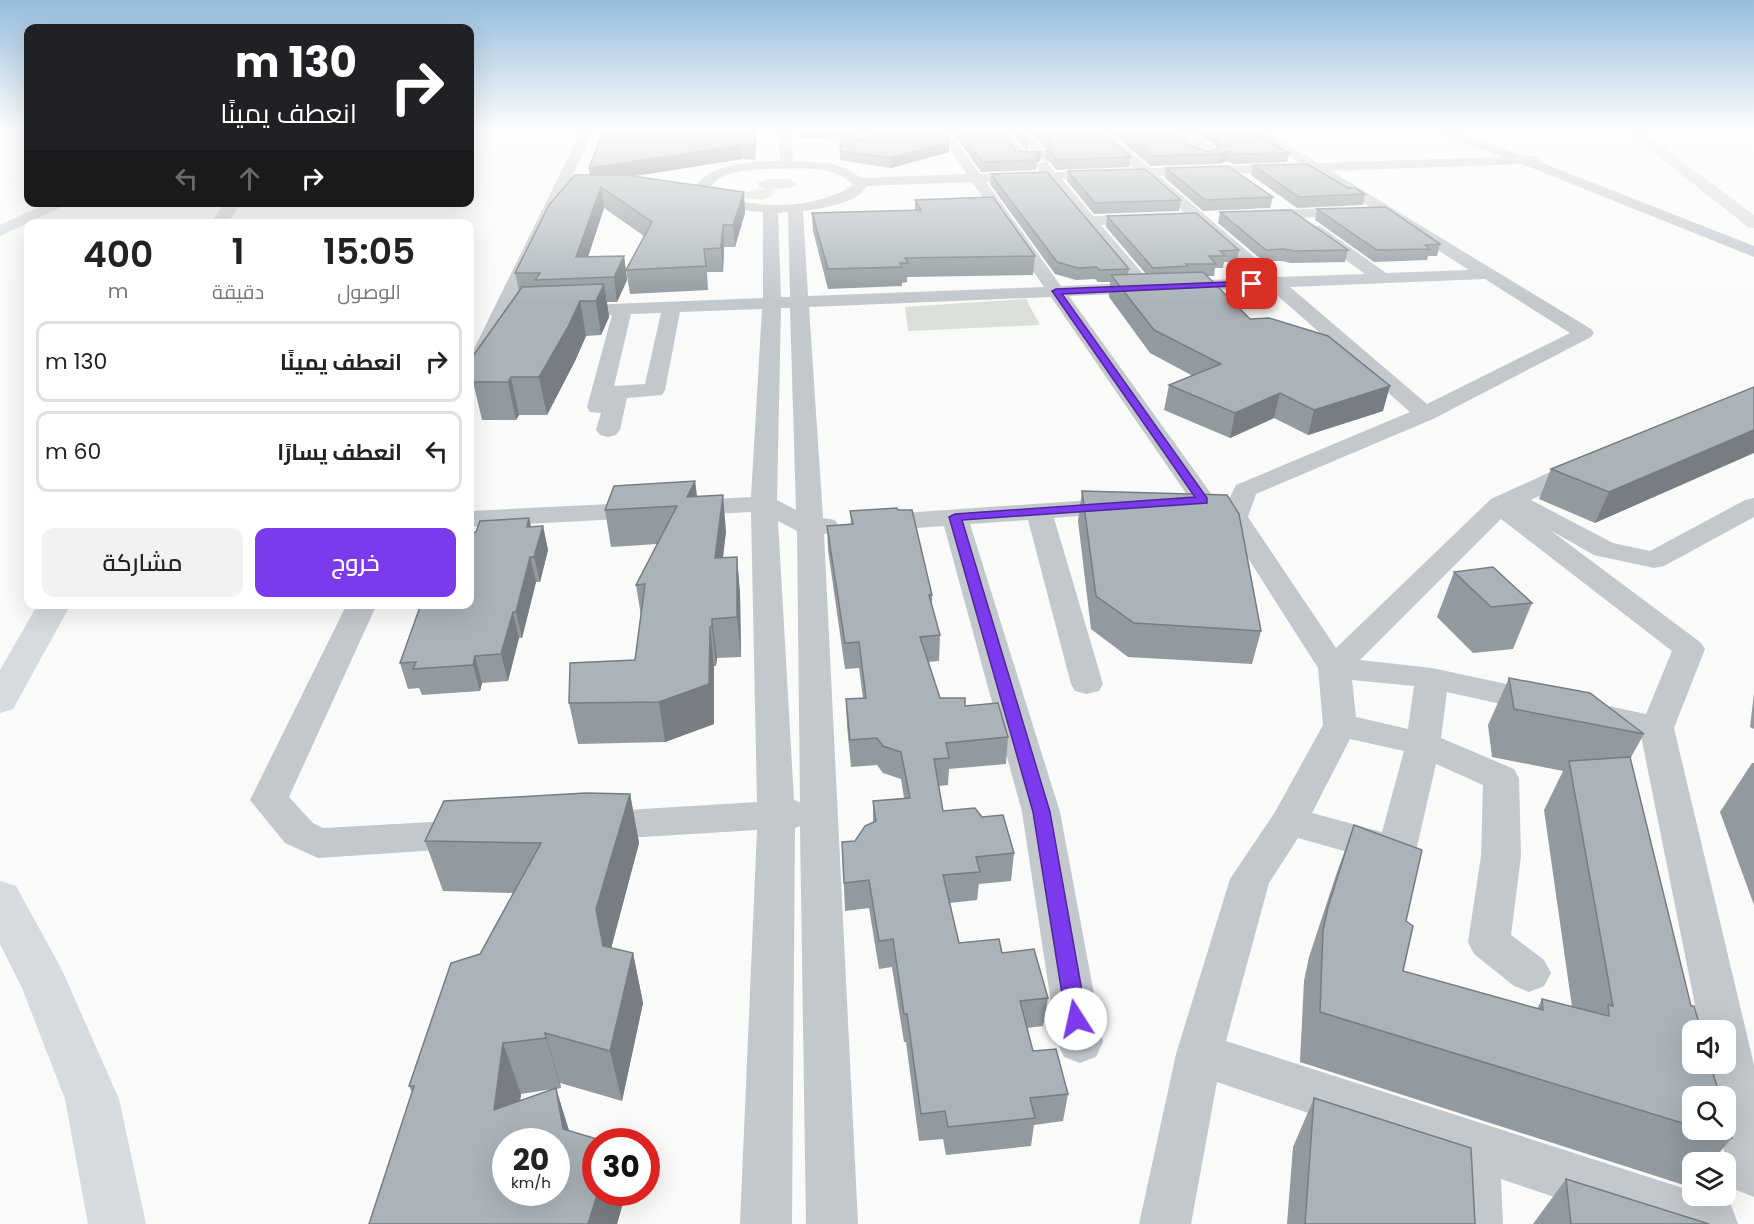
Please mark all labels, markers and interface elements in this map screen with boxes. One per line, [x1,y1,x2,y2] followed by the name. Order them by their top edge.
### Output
[235,33,357,92] text: 130 m
[378,48,456,126] icon: right
[220,95,357,132] text: انعطف يمينًا
[170,162,203,195] icon: left
[233,162,266,195] icon: ahead
[296,162,329,195] icon: right
[232,226,245,277] text: 1
[323,226,415,277] text: 15:05
[83,229,153,280] text: 400
[1226,258,1277,309] pin
[1235,267,1268,300] icon: arrive
[108,277,128,305] text: m
[212,278,264,306] text: دقيقة
[337,278,401,306] text: الوصول
[420,345,453,378] icon: right
[45,346,107,377] text: 130 m
[280,347,402,378] text: انعطف يمينًا
[420,435,453,468] icon: left
[45,436,101,467] text: 60 m
[277,437,402,468] text: انعطف يسارًا
[42,528,243,597] button: مشاركة
[255,528,456,597] button: خروج
[1044,987,1108,1051] position arrow
[1682,1020,1736,1206] map controls
[1682,1020,1736,1074] button: sound
[1682,1086,1736,1140] button: search
[582,1128,660,1206] speed limit sign: 30
[513,1138,549,1181] text: 20
[1682,1152,1736,1206] button: layers
[511,1172,551,1193] text: km/h

